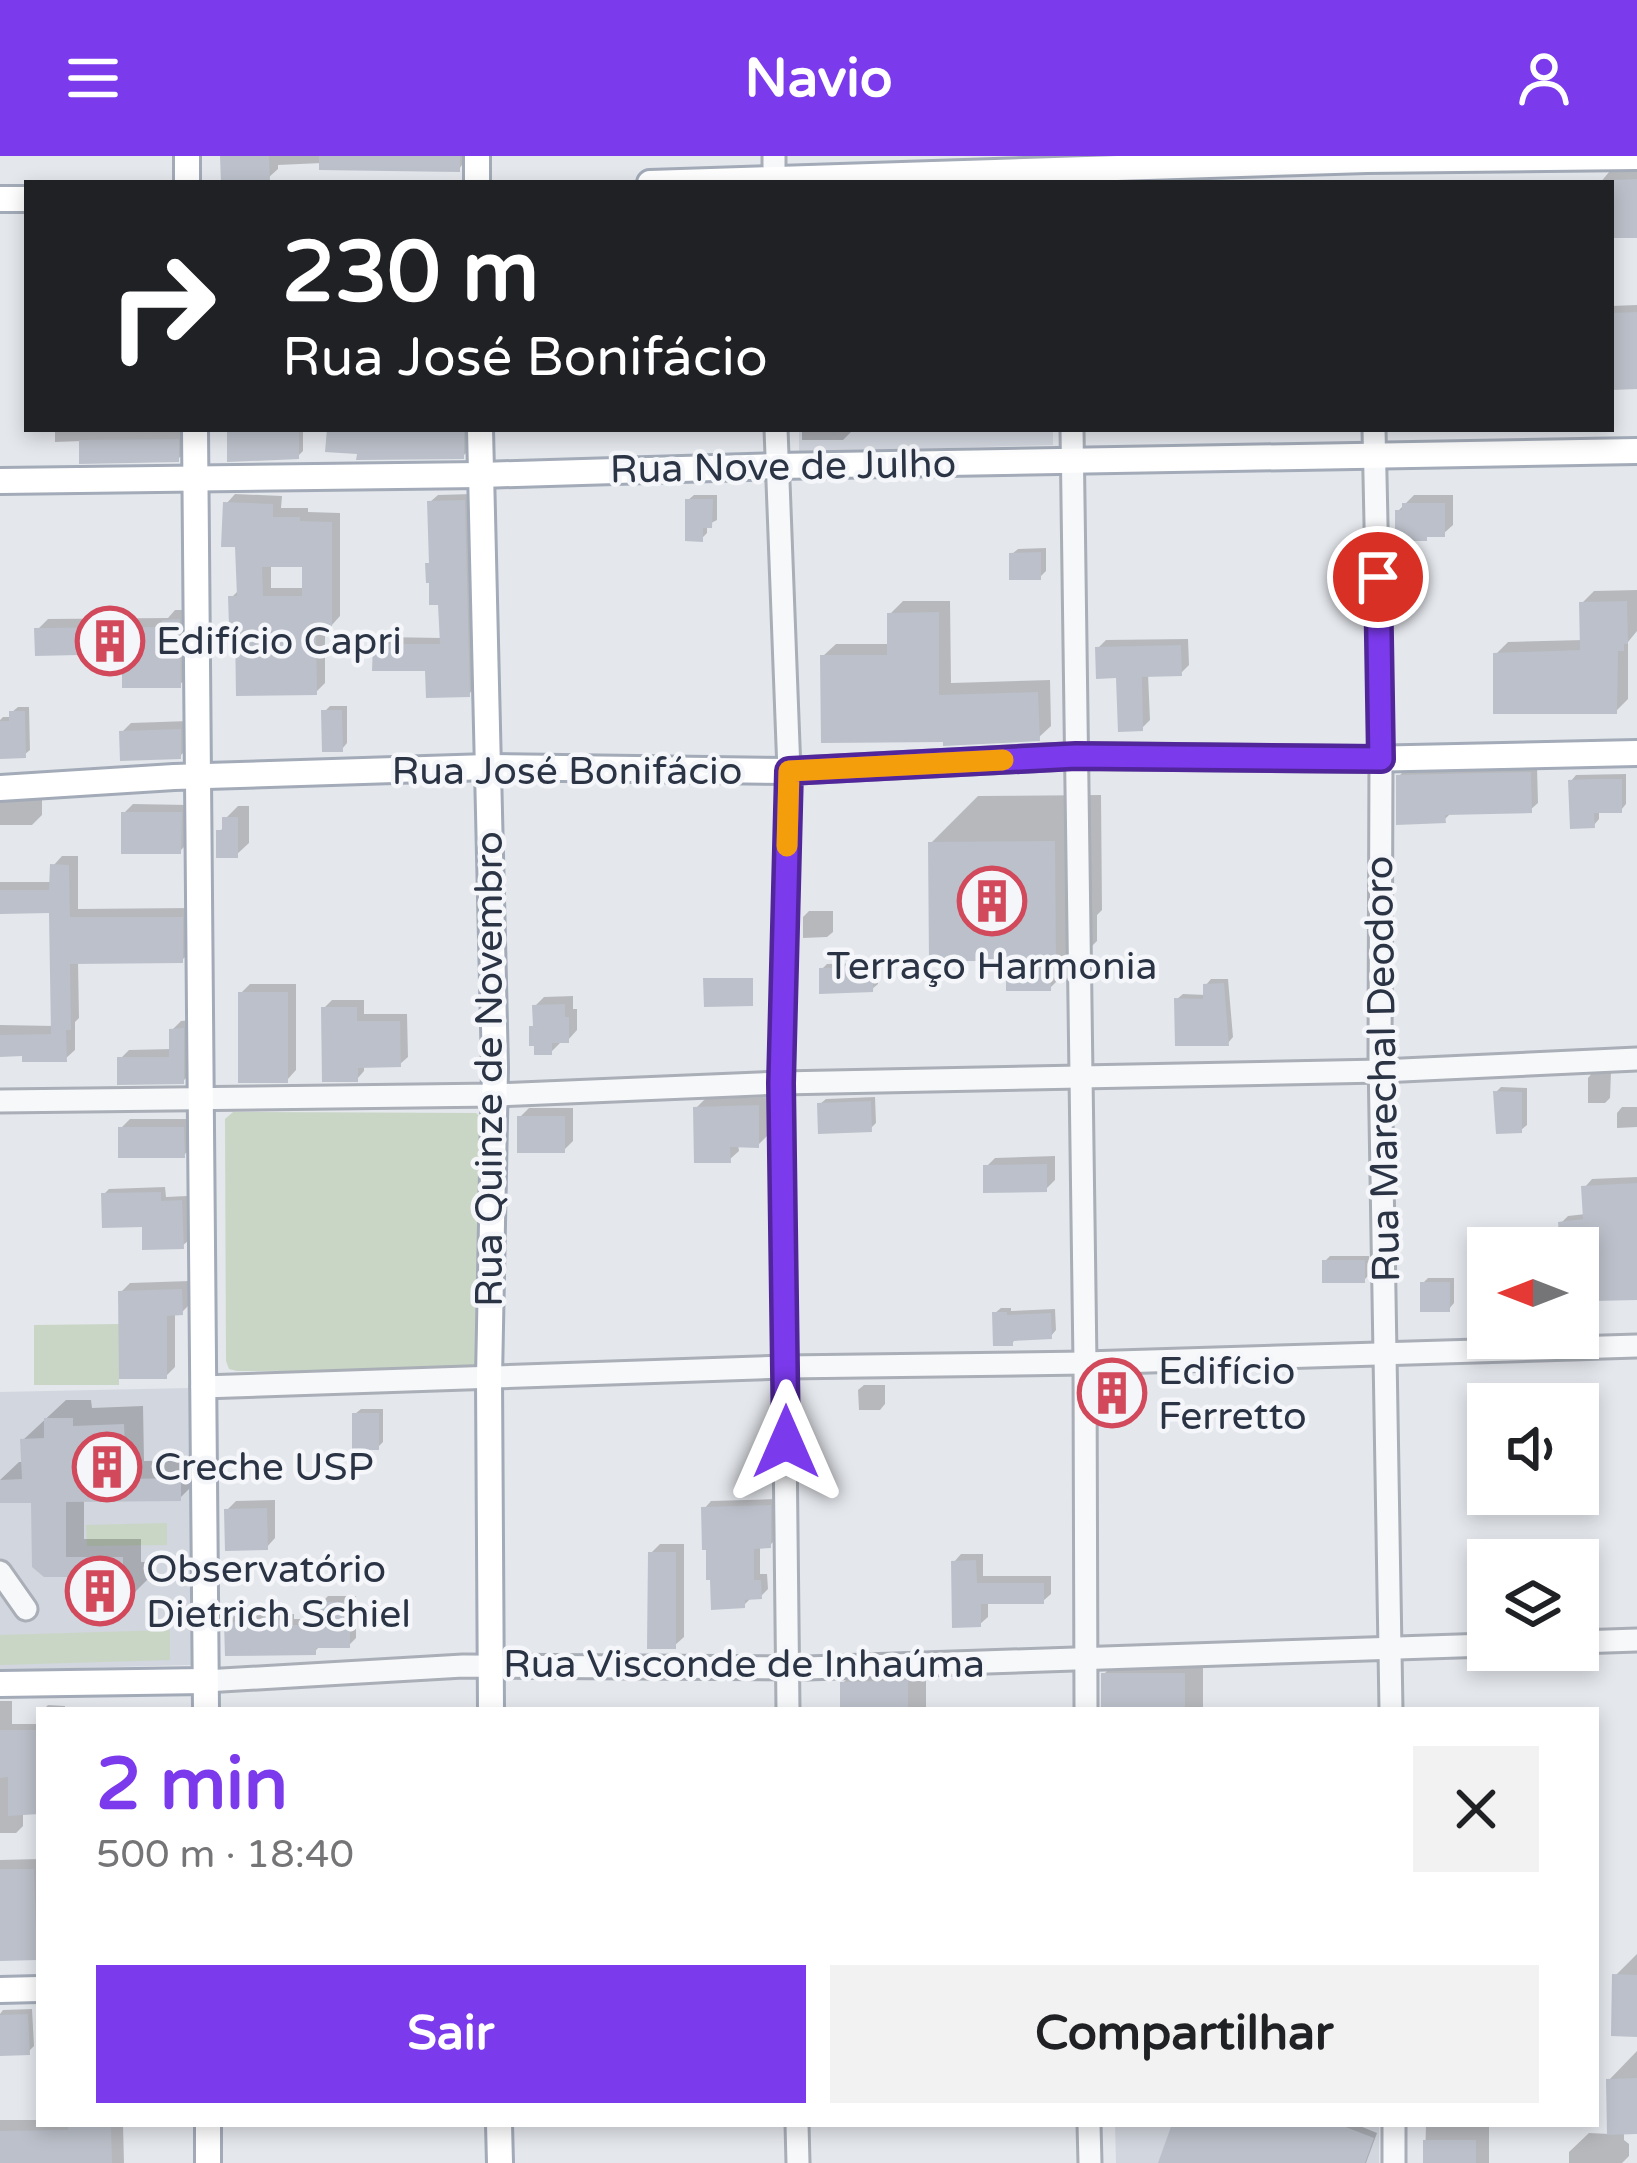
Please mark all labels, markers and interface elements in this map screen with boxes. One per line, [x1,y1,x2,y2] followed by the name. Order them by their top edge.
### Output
[60,45,126,111] icon: menu
[1511,45,1577,111] icon: person
[744,46,893,111] text: Navio
[282,223,539,324] text: 230 m
[84,228,240,384] icon: right
[282,325,768,390] text: Rua José Bonifácio
[609,440,957,494] street label: Rua Nove de Julho
[1327,526,1429,628] pin
[1345,544,1411,610] icon: arrive
[75,606,145,676] building icon: Edifício Capri
[156,618,402,665] place label: Edifício Capri
[392,748,742,795] street label: Rua José Bonifácio
[466,831,513,1307] street label: Rua Quinze de Novembro
[1356,855,1410,1283] street label: Rua Marechal Deodoro
[957,866,1027,936] building icon: Terraço Harmonia
[827,943,1157,990] place label: Terraço Harmonia
[1467,1227,1599,1359] north arrow
[1467,1227,1599,1671] map controls
[1158,1348,1307,1440] place label: Edifício Ferretto
[1077,1358,1147,1428] building icon: Edifício Ferretto
[723,1379,849,1505] position arrow
[1467,1383,1599,1515] button: sound
[72,1432,142,1502] building icon: Creche USP
[154,1444,374,1491] place label: Creche USP
[1467,1539,1599,1671] button: layers
[146,1546,411,1638] place label: Observatório Dietrich Schiel
[65,1556,135,1626] building icon: Observatório Dietrich Schiel
[503,1641,985,1688] street label: Rua Visconde de Inhaúma
[96,1742,288,1829] text: 2 min
[1413,1746,1539,1872] button: close
[96,1831,354,1878] text: 500 m · 18:40
[96,1965,806,2103] button: Sair
[830,1965,1539,2103] button: Compartilhar

